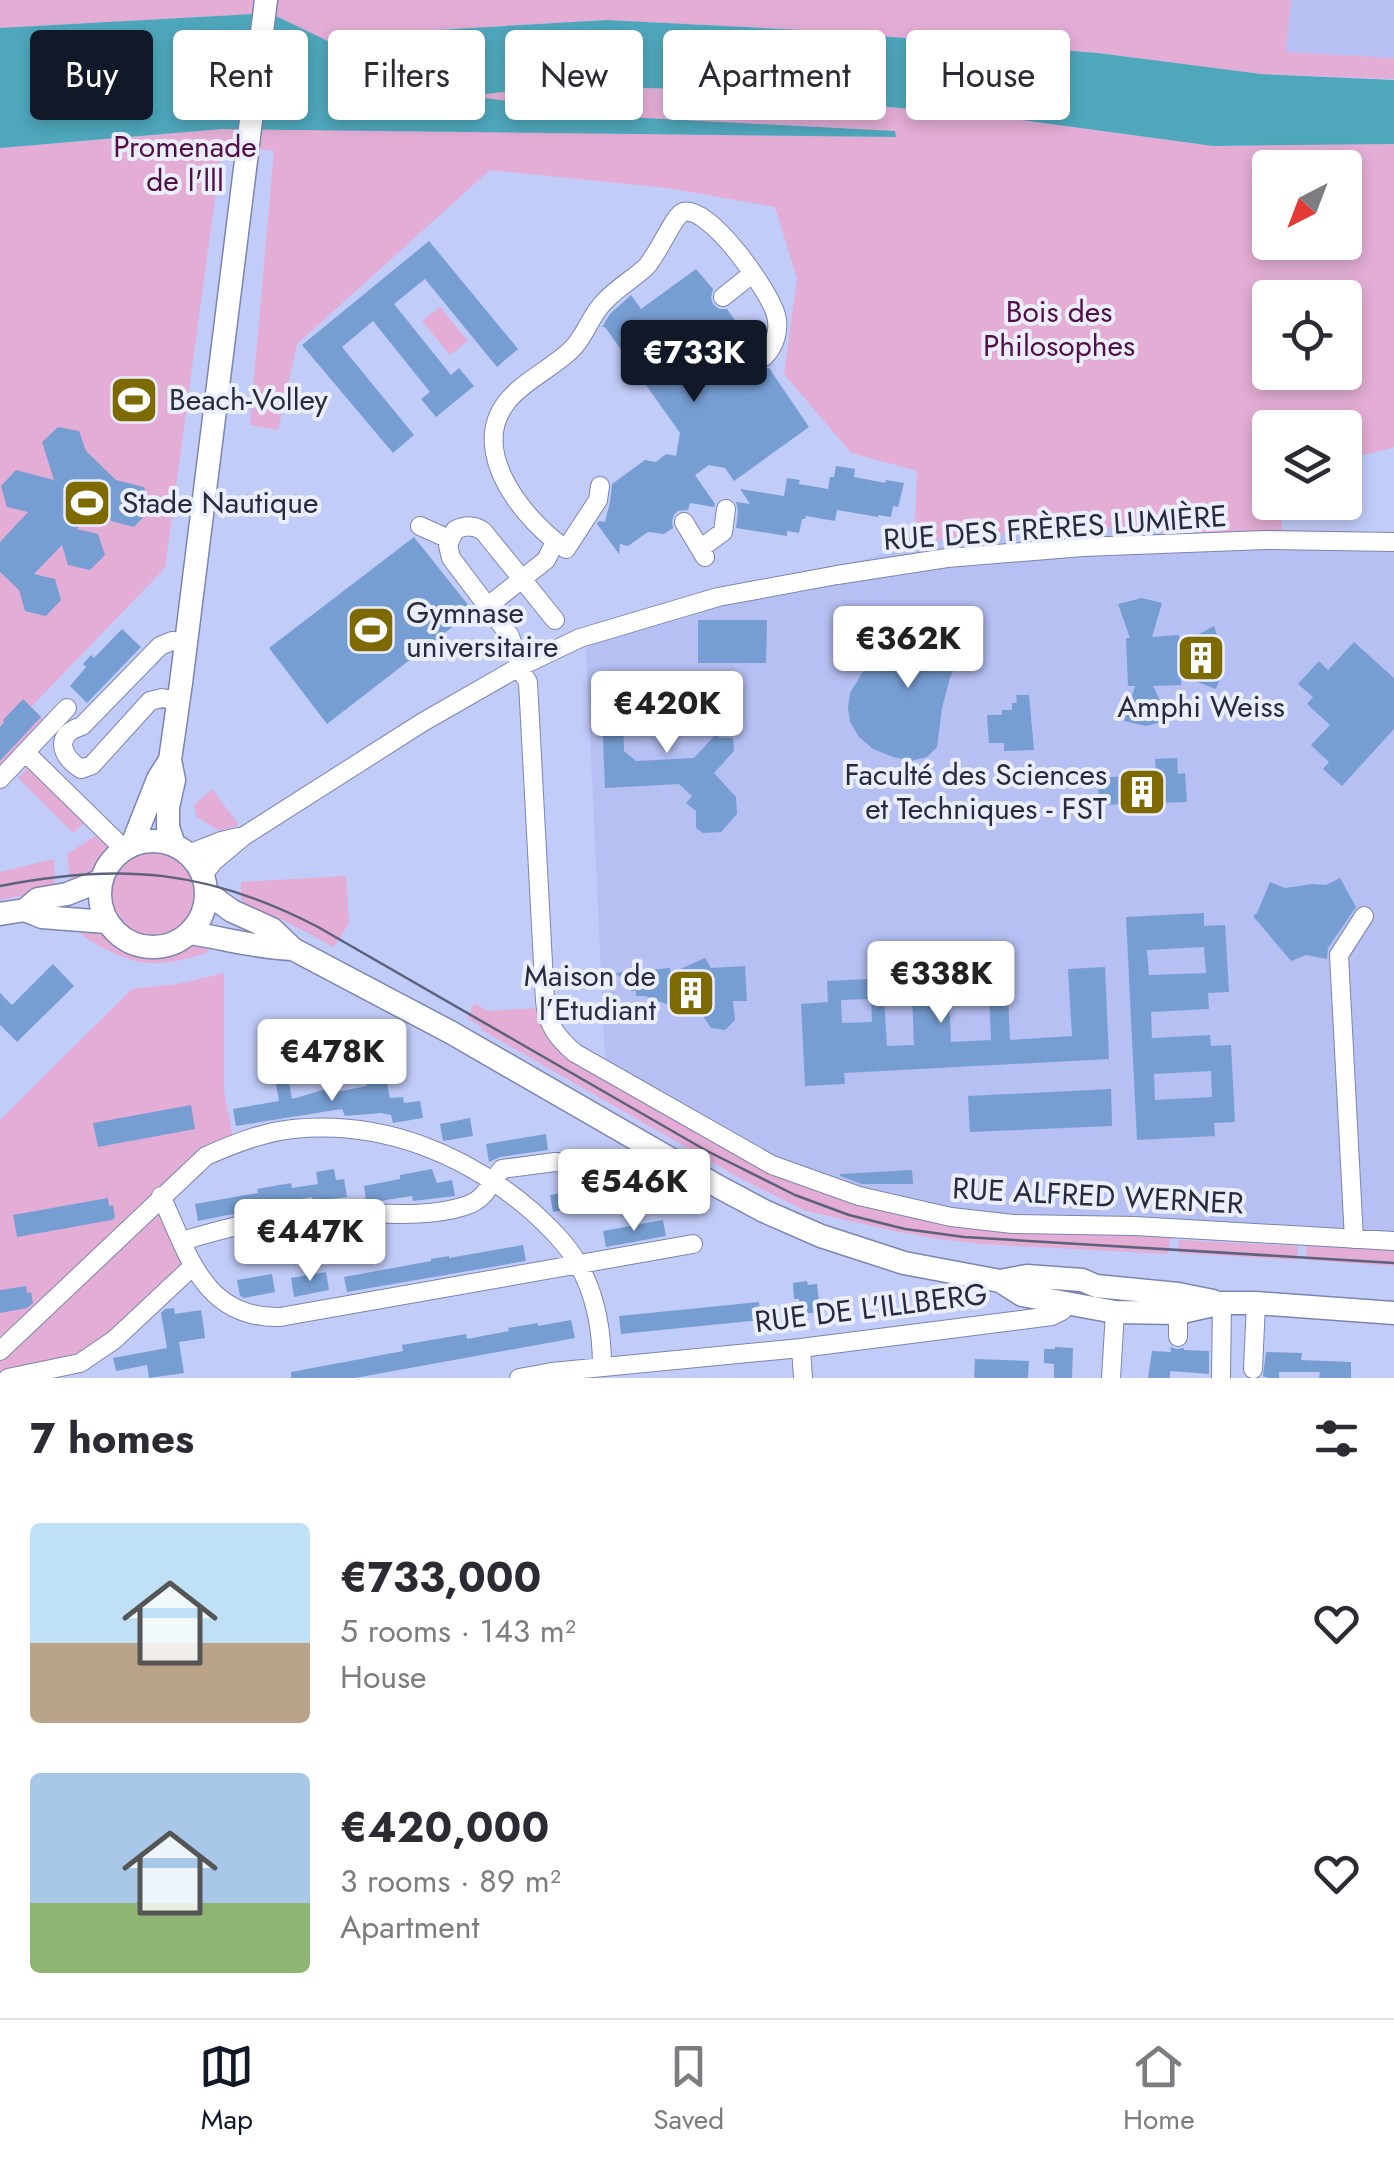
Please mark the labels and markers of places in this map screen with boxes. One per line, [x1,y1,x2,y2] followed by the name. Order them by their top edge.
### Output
[624,320,764,405] pin: €733K
[108,374,160,426] sports icon: Beach-Volley
[169,378,329,421] place label: Beach-Volley
[61,477,113,529] sports icon: Stade Nautique
[122,481,318,524] place label: Stade Nautique
[406,591,558,668] place label: Gymnase universitaire
[345,604,397,656] sports icon: Gymnase universitaire
[838,606,978,691] pin: €362K
[1175,632,1227,684] building icon: Amphi Weiss
[597,671,737,756] pin: €420K
[1117,685,1285,728] place label: Amphi Weiss
[845,753,1107,830] place label: Faculté des Sciences et Techniques - FST
[1116,766,1168,818] building icon: Faculté des Sciences et Techniques - FST
[871,941,1011,1026] pin: €338K
[524,954,657,1031] place label: Maison de l’Etudiant
[665,967,717,1019] building icon: Maison de l’Etudiant
[262,1019,402,1104] pin: €478K
[564,1149,704,1234] pin: €546K
[240,1199,380,1284] pin: €447K

